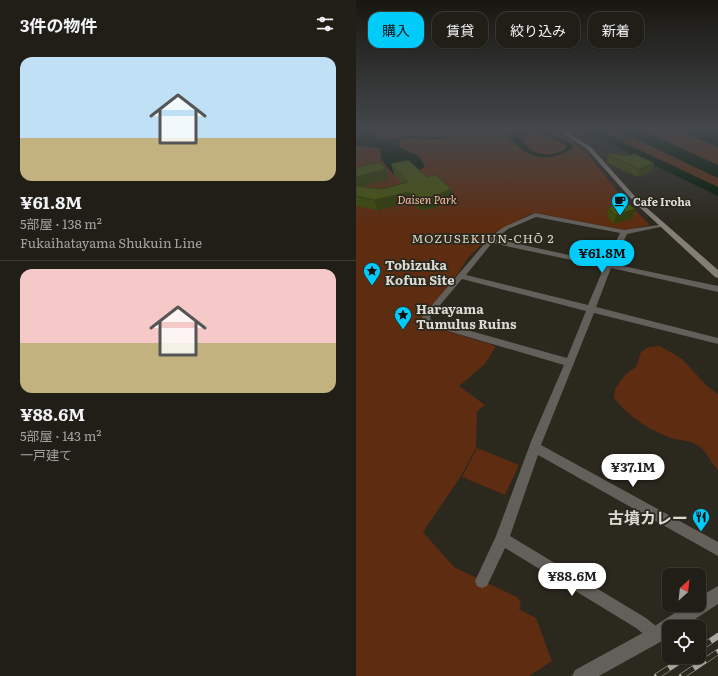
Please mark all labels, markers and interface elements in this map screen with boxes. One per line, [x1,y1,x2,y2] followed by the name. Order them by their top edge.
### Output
[20,12,98,37] text: 3件の物件
[368,12,424,48] chip: 購入
[432,12,488,48] chip: 賃貸
[496,12,580,48] chip: 絞り込み
[588,12,644,48] chip: 新着
[314,13,336,35] icon: filters
[142,83,214,155] icon: home
[20,189,82,214] text: ¥61.8M
[397,191,457,207] park label: Daisen Park
[610,191,630,216] cafe icon: Cafe Iroha
[633,193,692,209] place label: Cafe Iroha
[20,214,102,233] text: 5部屋 · 138 m²
[412,229,554,247] district label: MOZUSEKIUN-CHŌ 2
[20,233,202,252] text: Fukaihatayama Shukuin Line
[569,240,635,274] pin: ¥61.8M
[578,243,626,262] text: ¥61.8M
[385,255,455,289] place label: Tobizuka Kofun Site
[362,261,382,286] place icon: Tobizuka Kofun Site
[142,295,214,367] icon: home
[416,299,517,333] place label: Harayama Tumulus Ruins
[393,305,413,330] place icon: Harayama Tumulus Ruins
[20,401,85,426] text: ¥88.6M
[20,426,101,445] text: 5部屋 · 143 m²
[20,445,72,464] text: 一戸建て
[600,454,666,488] pin: ¥37.1M
[611,457,655,476] text: ¥37.1M
[608,505,688,529] place label: 古墳カレー
[691,507,711,532] restaurant icon: 古墳カレー
[539,563,605,597] pin: ¥88.6M
[547,566,597,585] text: ¥88.6M
[662,568,706,612] north arrow
[662,568,706,664] map controls
[662,620,706,664] button: locate

